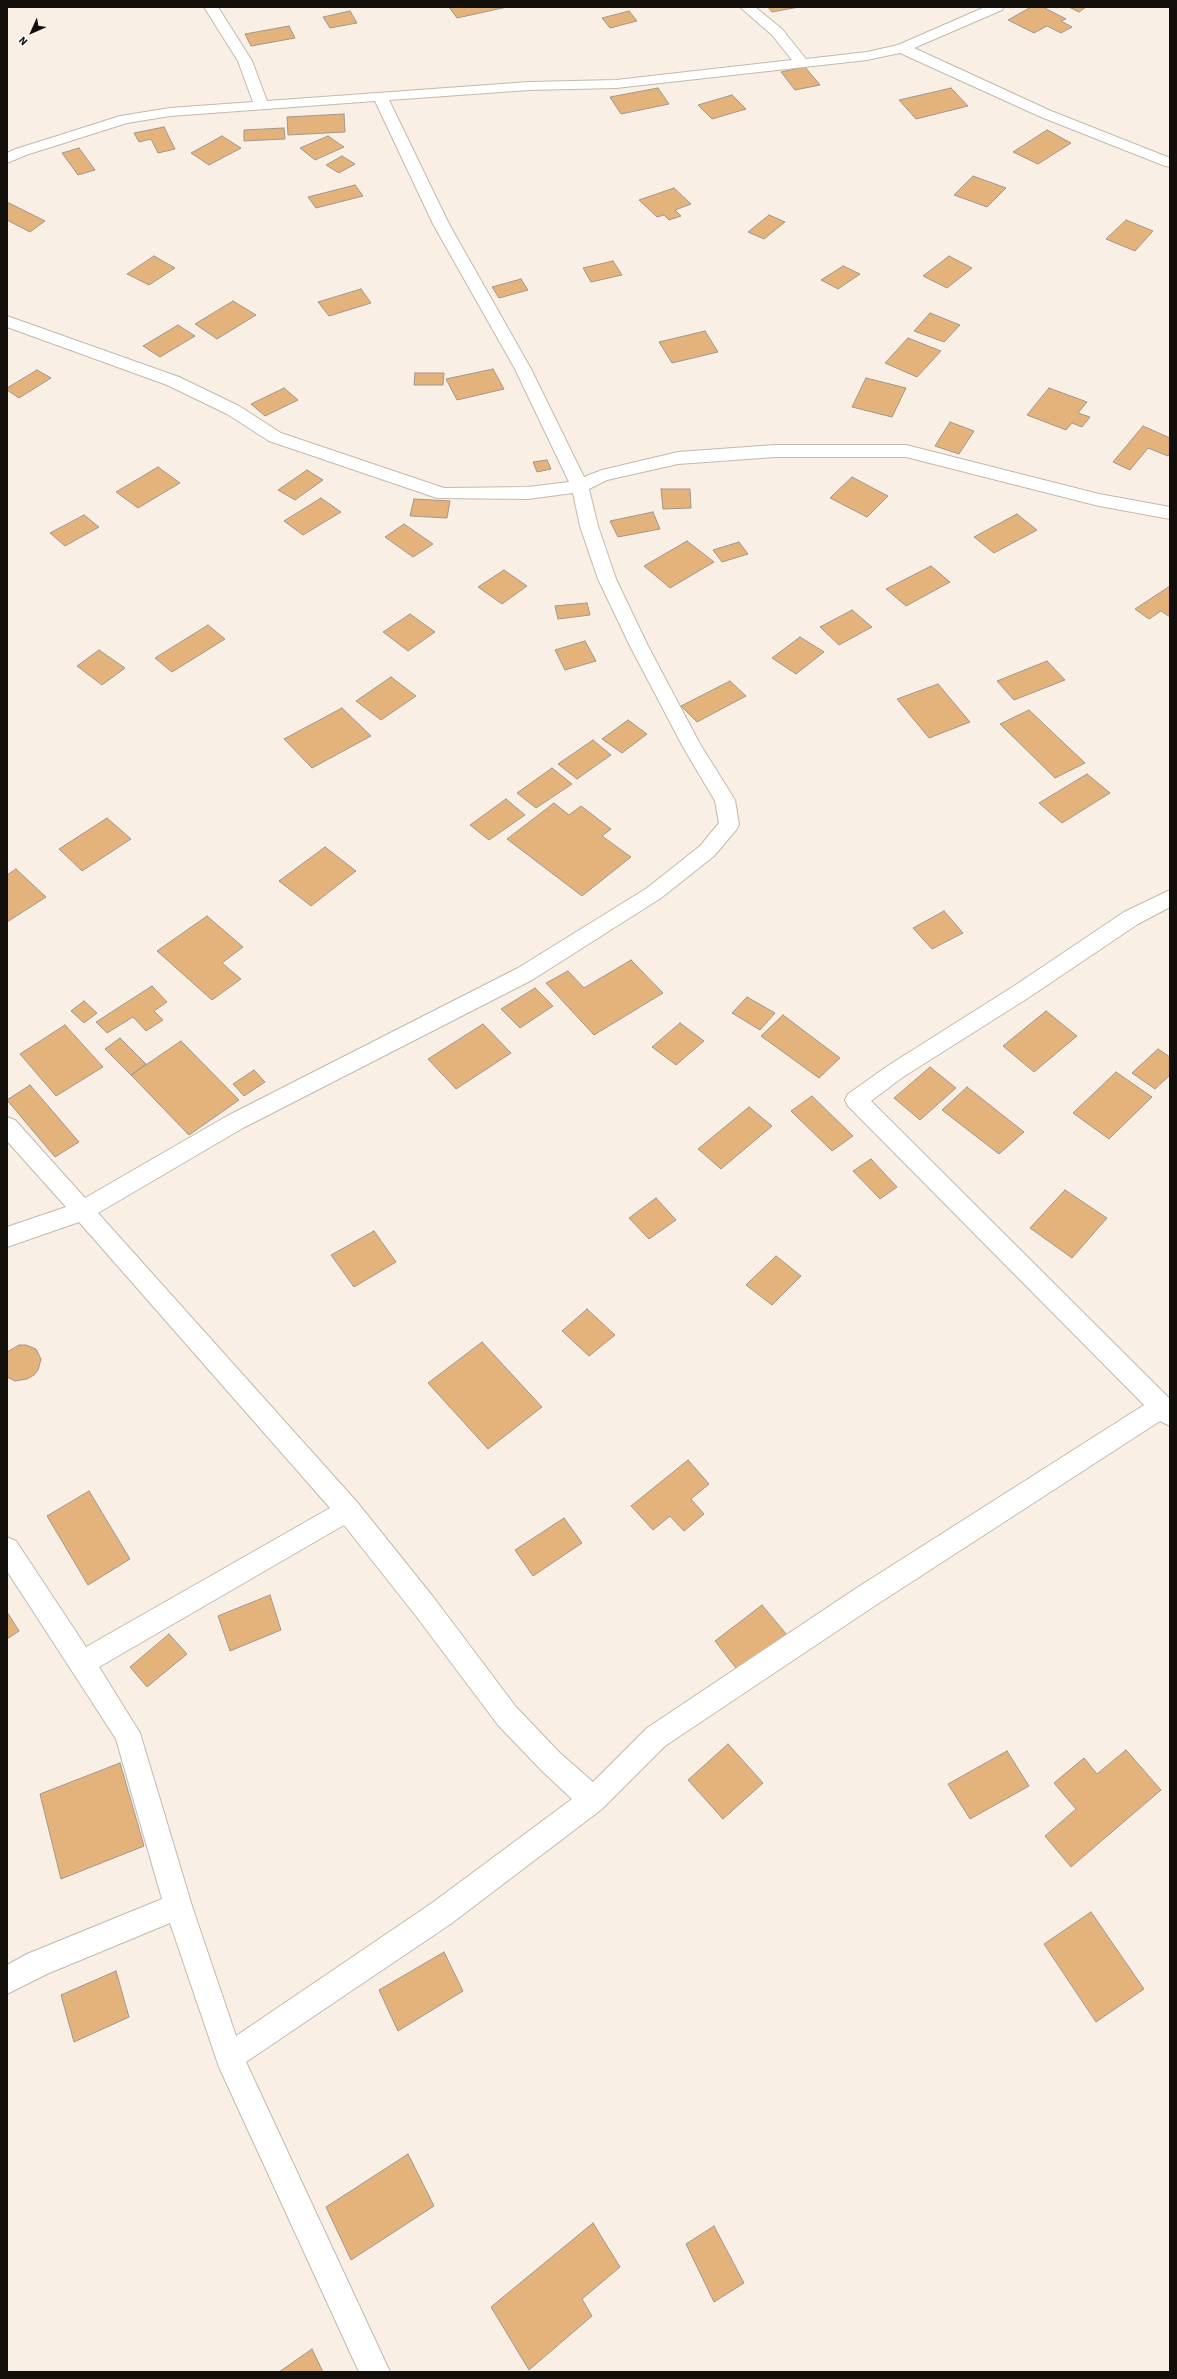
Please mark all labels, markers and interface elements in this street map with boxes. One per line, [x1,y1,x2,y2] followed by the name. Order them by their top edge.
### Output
[12,12,52,52] north arrow
[15,33,31,49] text: N

